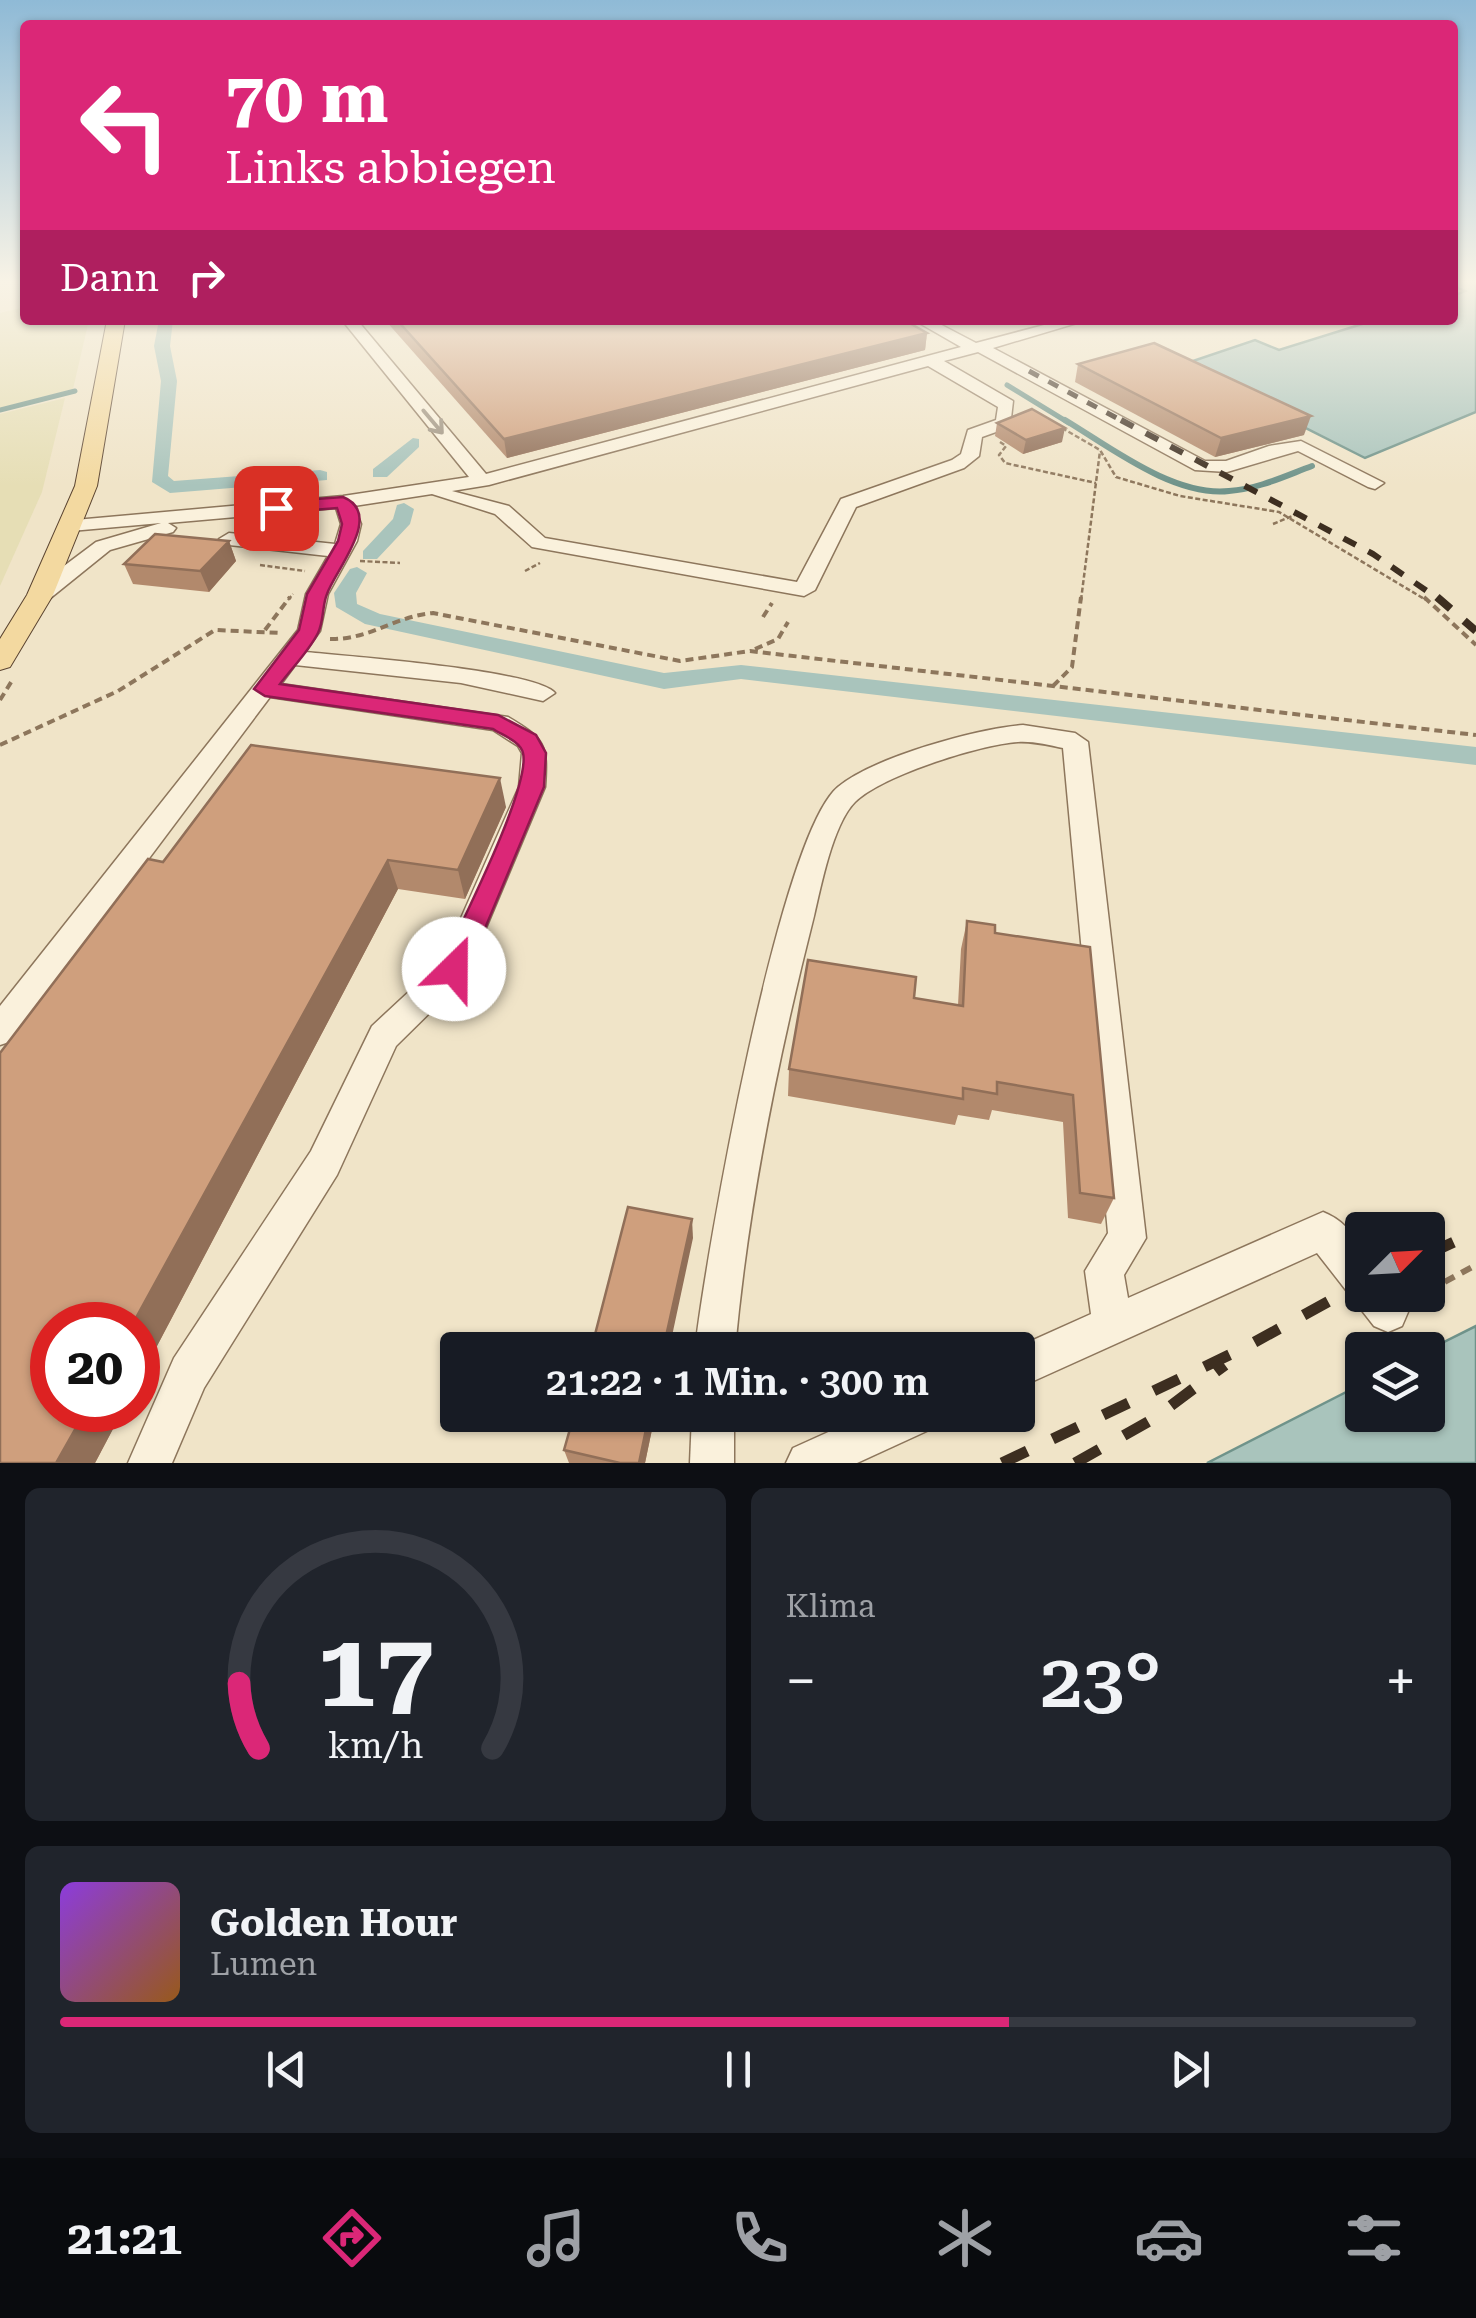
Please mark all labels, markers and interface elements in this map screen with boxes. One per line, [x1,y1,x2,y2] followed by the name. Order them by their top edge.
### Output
[225,57,389,139] text: 70 m
[60,60,190,190] icon: left
[225,141,556,194] text: Links abbiegen
[179,250,234,305] icon: right
[60,256,159,300] text: Dann
[422,409,444,435] one-way arrow
[234,466,319,551] pin
[249,481,304,536] icon: arrive
[402,917,506,1021] position arrow
[1345,1212,1445,1312] north arrow
[1345,1212,1445,1432] map controls
[30,1302,160,1432] speed limit sign: 20
[1345,1332,1445,1432] button: layers
[546,1360,929,1404] text: 21:22 · 1 Min. · 300 m
[786,1587,875,1625] text: Klima
[317,1610,433,1731] text: 17
[1040,1637,1161,1725] text: 23°
[786,1649,816,1713] text: −
[1385,1649,1416,1713] text: +
[327,1725,423,1767] text: km/h
[210,1901,458,1945] text: Golden Hour
[210,1945,317,1983] text: Lumen
[259,2042,314,2097] icon: previous
[711,2042,766,2097] icon: pause
[1163,2042,1218,2097] icon: next
[317,2203,387,2273] icon: directions
[521,2203,591,2273] icon: music
[725,2203,795,2273] icon: phone
[930,2203,1000,2273] icon: climate
[1134,2203,1204,2273] icon: car
[1339,2203,1409,2273] icon: filters
[67,2212,182,2265] text: 21:21

